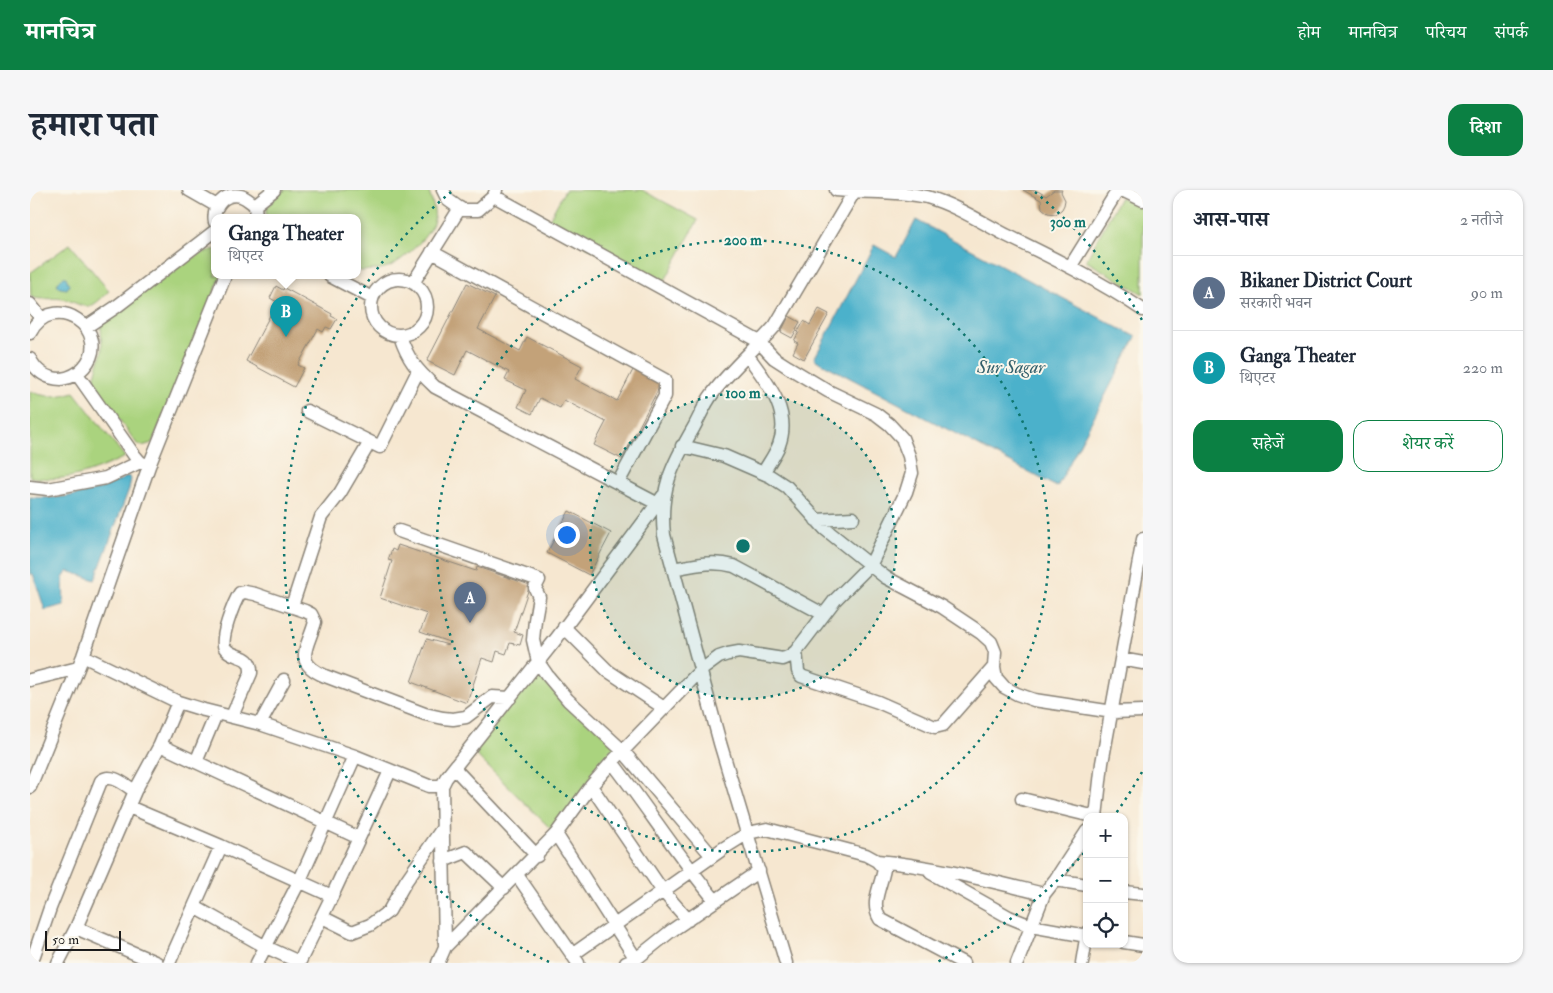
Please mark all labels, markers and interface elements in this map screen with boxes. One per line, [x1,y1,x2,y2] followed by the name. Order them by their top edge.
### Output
[25,16,95,47] text: मानचित्र
[1298,21,1321,44] text: होम
[1349,21,1397,44] text: मानचित्र
[1425,21,1466,44] text: परिचय
[1494,21,1528,44] text: संपर्क
[30,103,156,147] text: हमारा पता
[1448,104,1523,156] button: दिशा
[1193,206,1269,233] text: आस-पास
[1460,210,1503,230] text: 2 नतीजे
[1050,213,1086,232] text: 300 m
[211,214,361,279] popup
[228,222,344,246] text: Ganga Theater
[724,231,762,250] text: 200 m
[228,246,263,266] text: थिएटर
[1240,269,1412,293] text: Bikaner District Court
[1204,283,1214,303] text: A
[1471,283,1503,303] text: 90 m
[1240,293,1312,313] text: सरकारी भवन
[270,296,302,337] pin: B
[1240,344,1356,368] text: Ganga Theater
[976,356,1046,379] water label: Sur Sagar
[1204,358,1214,378] text: B
[1463,358,1503,378] text: 220 m
[1240,368,1275,388] text: थिएटर
[725,384,761,403] text: 100 m
[1193,420,1343,472] button: सहेजें
[1353,420,1503,472] button: शेयर करें
[554,522,580,548] your location
[734,537,752,555] centre of rings
[454,582,486,623] pin: A
[1083,813,1128,948] map controls
[1083,813,1128,858] button: +
[1083,858,1128,903] button: −
[1083,903,1128,948] button: locate
[45,928,121,951] scale bar
[52,931,79,948] text: 50 m

